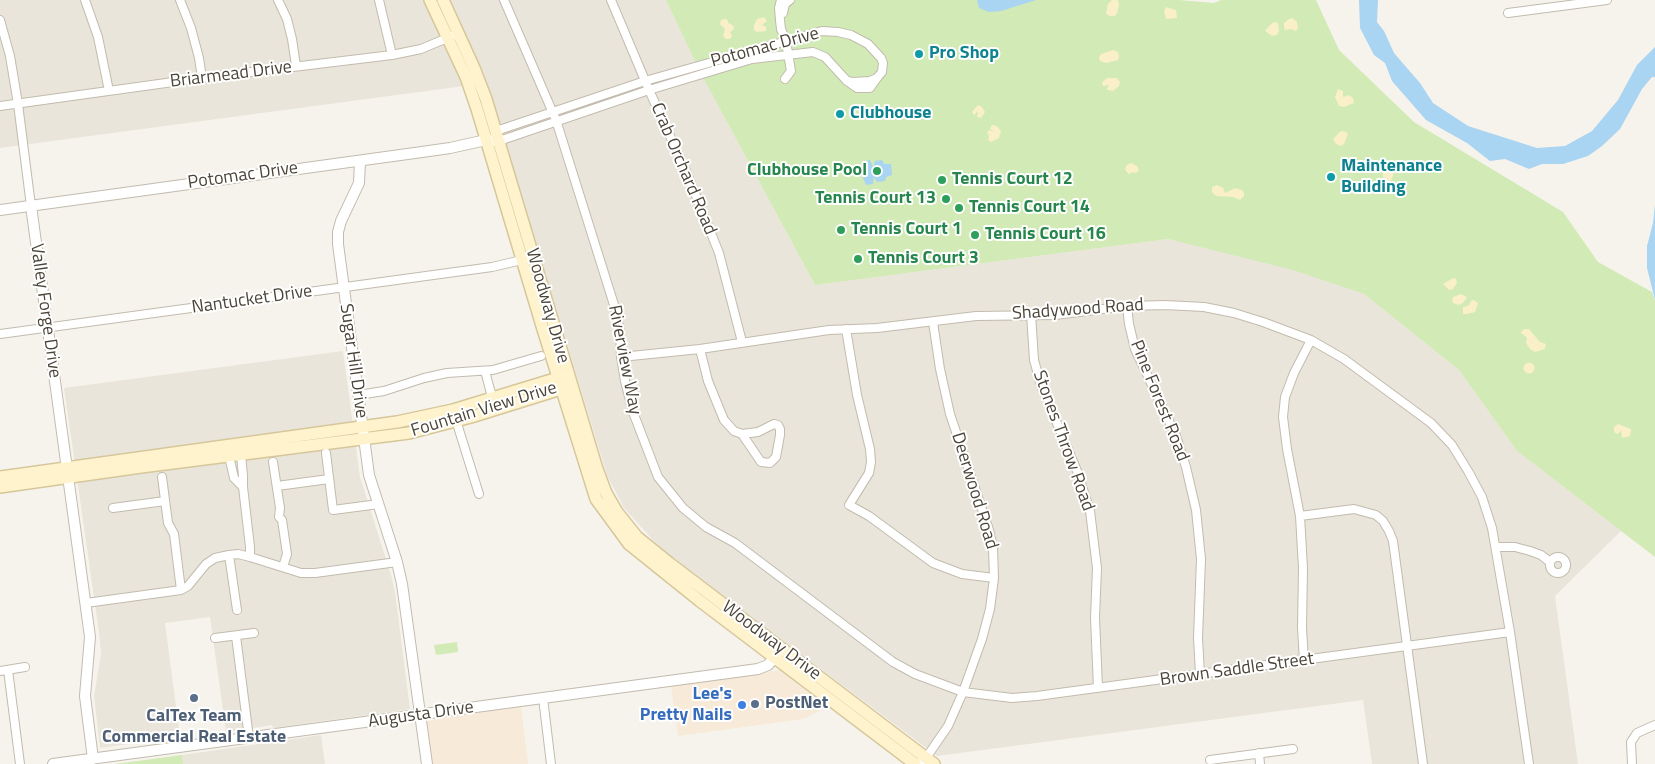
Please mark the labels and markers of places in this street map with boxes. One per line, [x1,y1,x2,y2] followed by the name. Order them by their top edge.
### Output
[929,43,999,65] place label: Pro Shop
[913,48,925,60] marker: Pro Shop
[850,103,932,125] place label: Clubhouse
[834,108,846,120] marker: Clubhouse
[1341,156,1442,198] place label: Maintenance Building
[747,160,867,182] place label: Clubhouse Pool
[871,165,883,177] marker: Clubhouse Pool
[952,169,1073,191] place label: Tennis Court 12
[1325,171,1337,183] marker: Maintenance Building
[936,174,948,186] marker: Tennis Court 12
[815,188,936,210] place label: Tennis Court 13
[940,193,952,205] marker: Tennis Court 13
[969,197,1090,219] place label: Tennis Court 14
[953,202,965,214] marker: Tennis Court 14
[851,219,962,241] place label: Tennis Court 1
[835,224,847,236] marker: Tennis Court 1
[985,224,1106,246] place label: Tennis Court 16
[969,229,981,241] marker: Tennis Court 16
[868,248,979,270] place label: Tennis Court 3
[852,253,864,265] marker: Tennis Court 3
[640,684,732,726] place label: Lee's Pretty Nails
[188,692,200,704] marker: CalTex Team Commercial Real Estate
[765,693,828,715] place label: PostNet
[749,698,761,710] marker: PostNet
[736,699,748,711] marker: Lee's Pretty Nails
[102,706,286,749] place label: CalTex Team Commercial Real Estate

